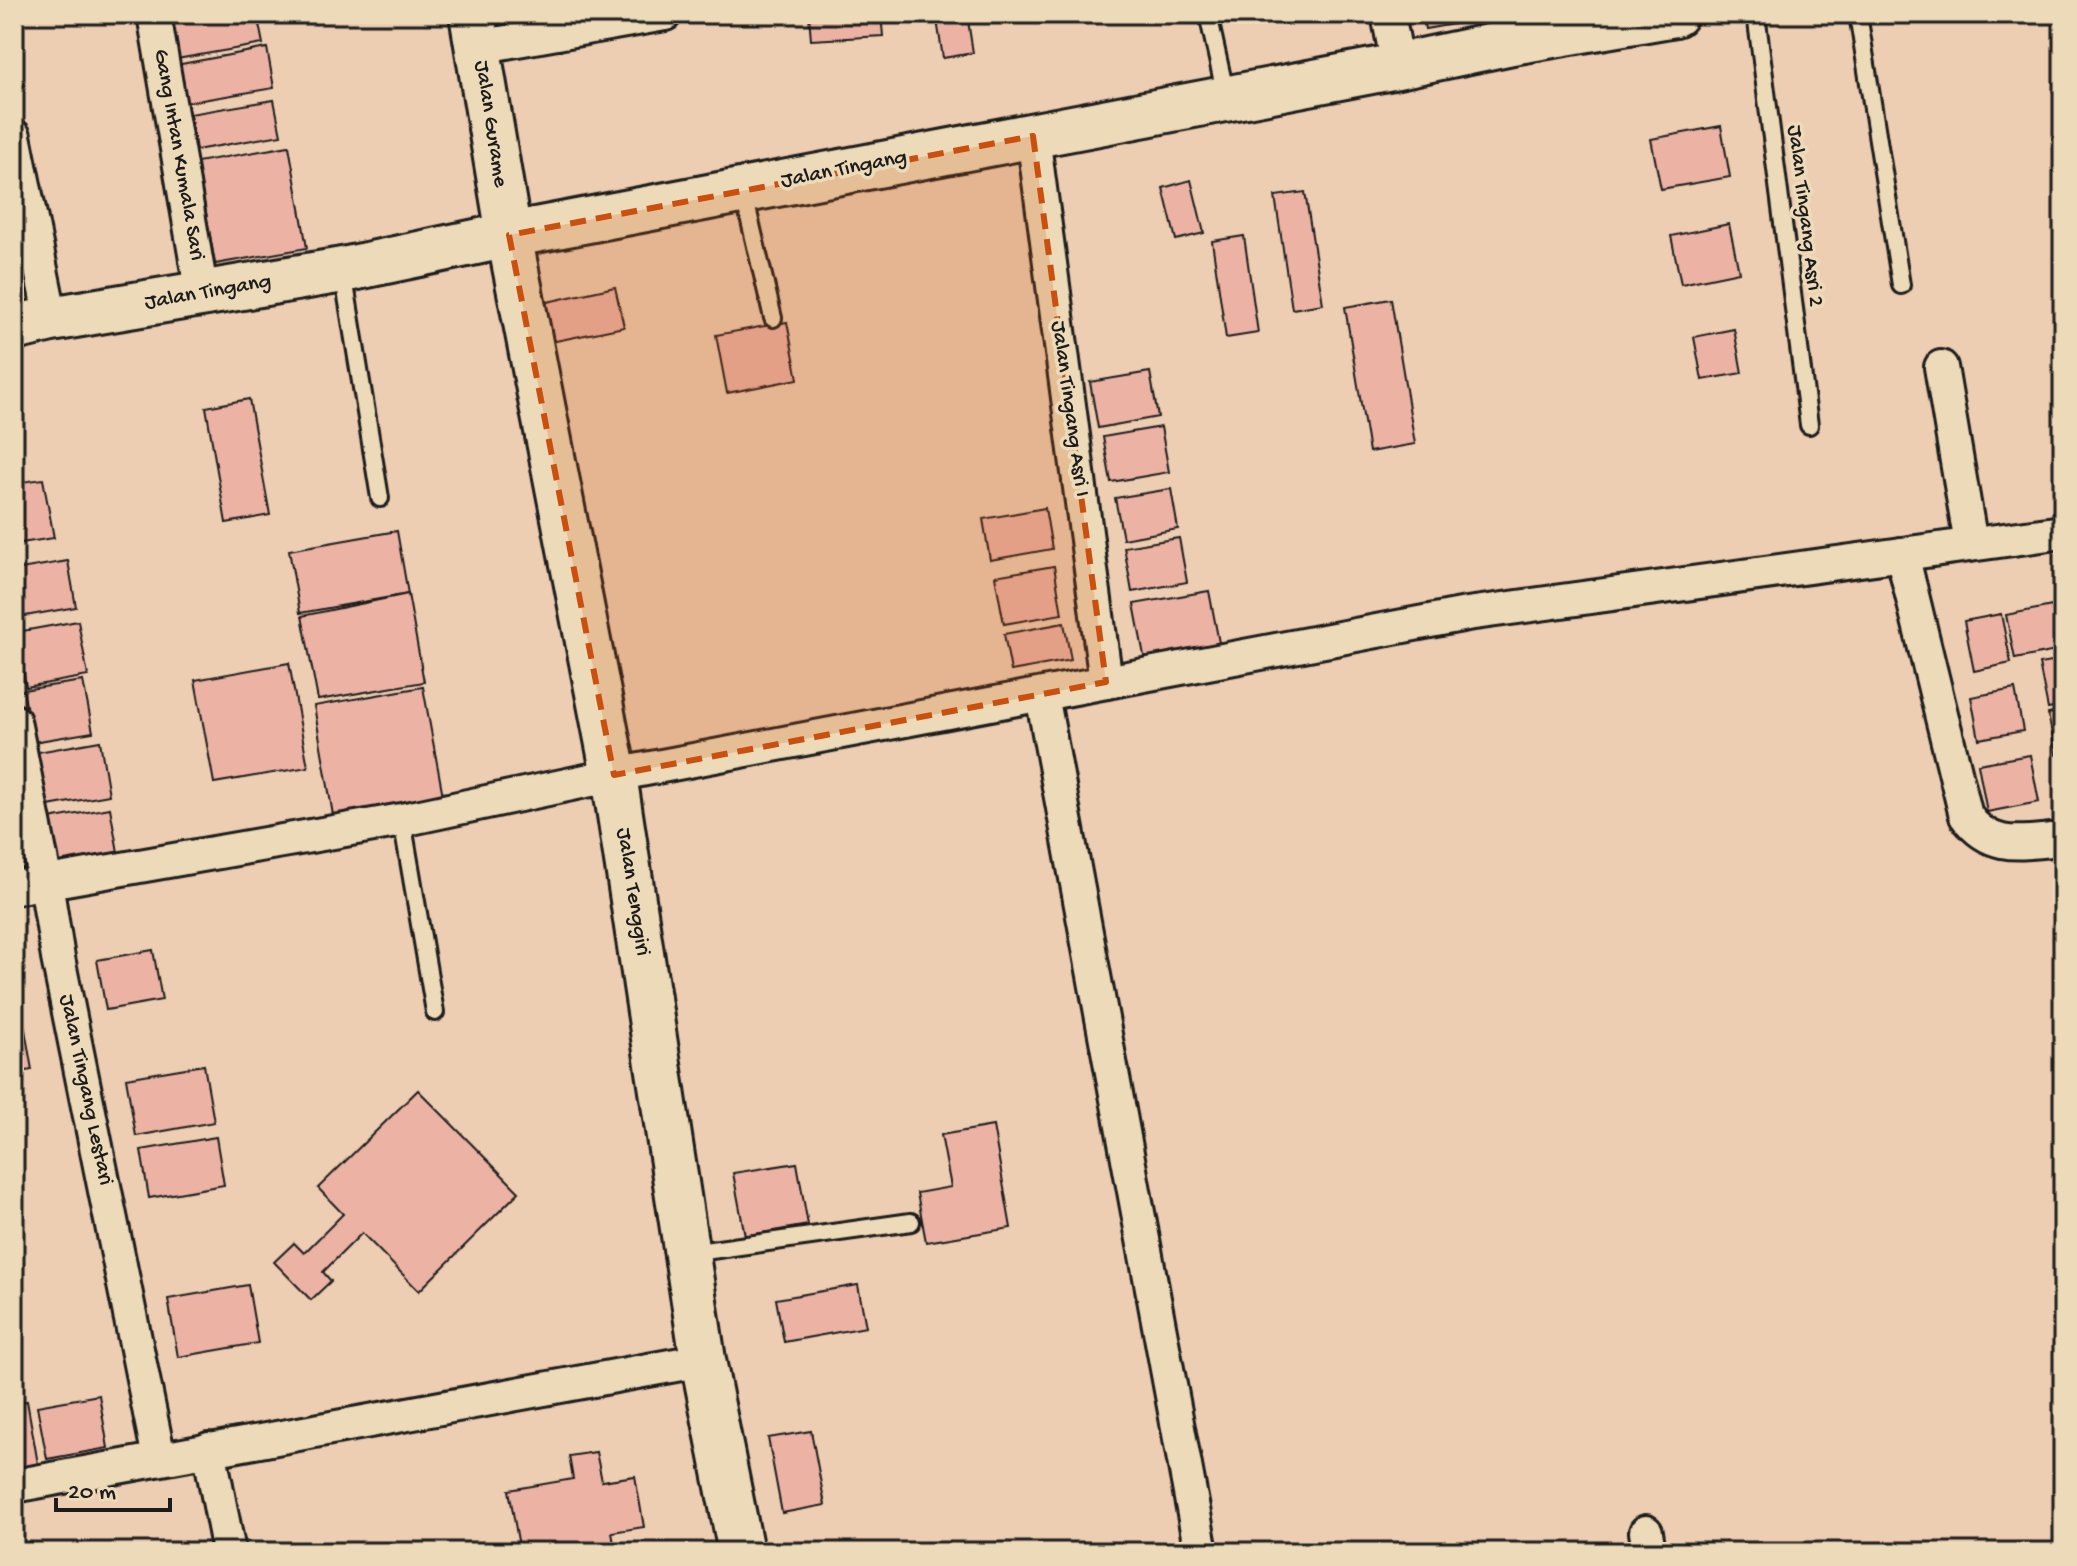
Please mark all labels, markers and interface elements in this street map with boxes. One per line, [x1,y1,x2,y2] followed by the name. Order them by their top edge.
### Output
[147,47,209,263] street label: Gang Intan Kumala Sari
[467,59,513,190] street label: Jalan Gurame
[1780,124,1828,309] street label: Jalan Tingang Asri 2
[779,145,909,195] street label: Jalan Tingang
[143,269,273,317] street label: Jalan Tingang
[1044,319,1094,499] street label: Jalan Tingang Asri I
[609,826,655,958] street label: Jalan Tenggiri
[52,992,118,1188] street label: Jalan Tingang Lestari
[56,1462,170,1512] scale bar
[68,1479,116,1508] text: 20 m

